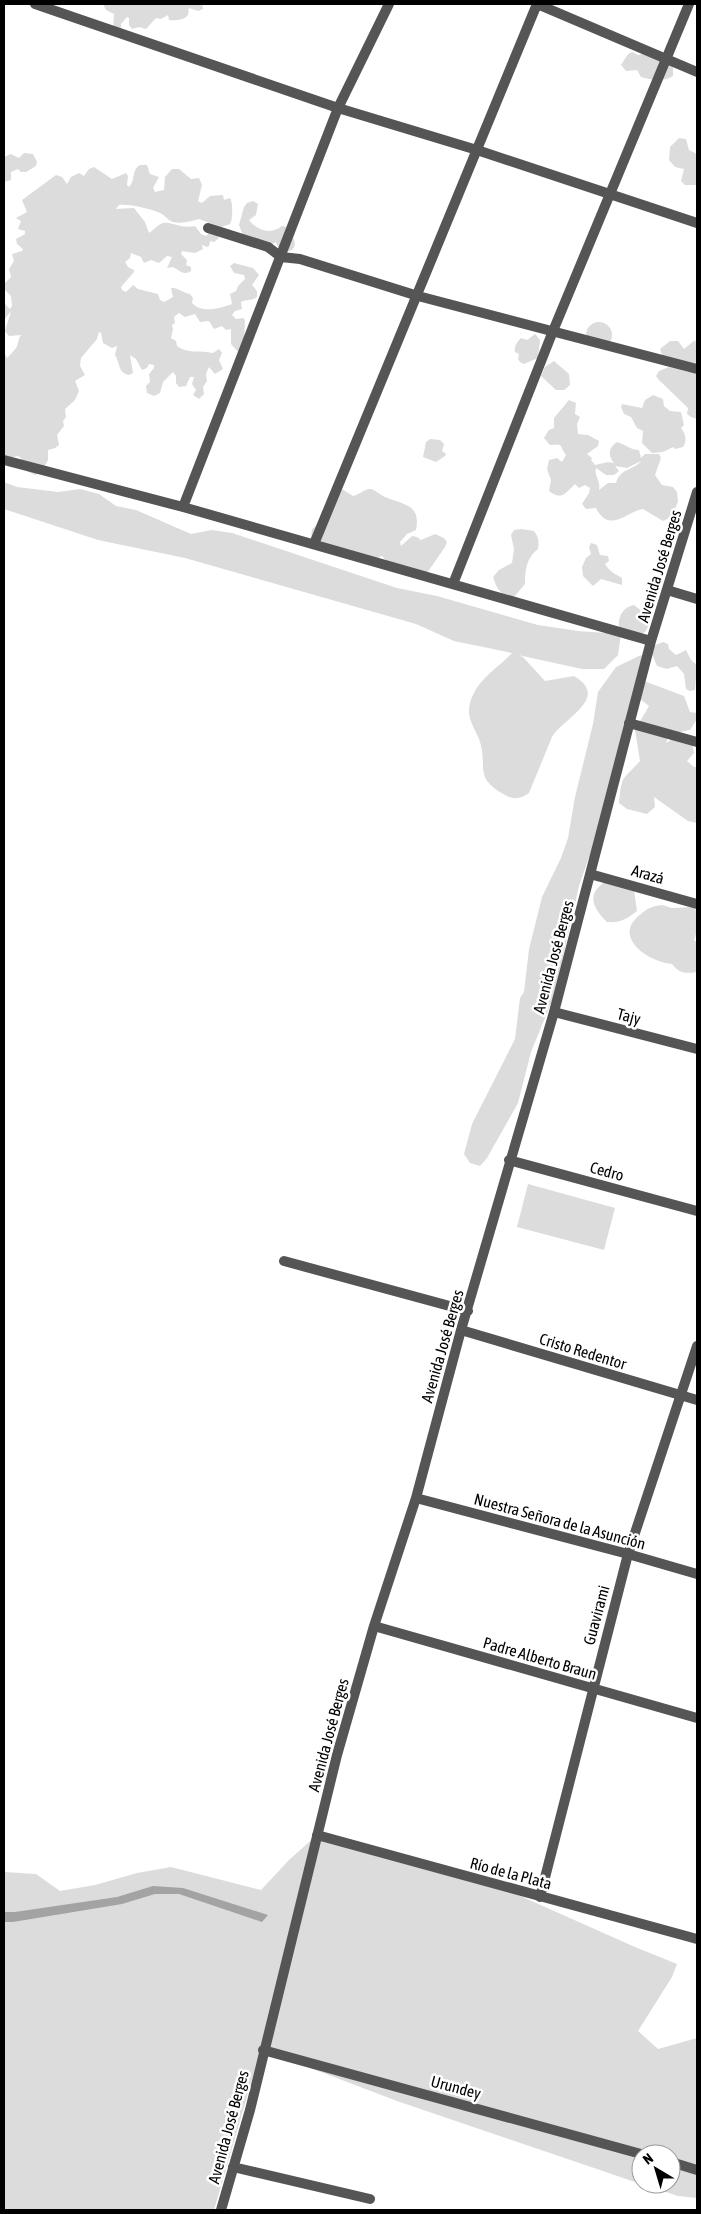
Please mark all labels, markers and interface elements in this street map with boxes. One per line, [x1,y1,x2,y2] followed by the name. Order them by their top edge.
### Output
[633,507,686,625] street label: Avenida José Berges
[630,861,666,887] street label: Arazá
[529,898,578,1016] street label: Avenida José Berges
[615,1004,643,1029] street label: Tajy
[588,1158,626,1184] street label: Cedro
[417,1287,468,1405] street label: Avenida José Berges
[537,1329,629,1373] street label: Cristo Redentor
[472,1489,648,1553] street label: Nuestra Señora de la Asunción
[579,1583,613,1647] street label: Guavirami
[481,1633,599,1683] street label: Padre Alberto Braun
[304,1676,353,1794] street label: Avenida José Berges
[468,1853,554,1893] street label: Río de la Plata
[204,2068,253,2186] street label: Avenida José Berges
[429,2072,483,2103] street label: Urundey
[631,2144,681,2194] north arrow
[640,2150,656,2168] text: N

